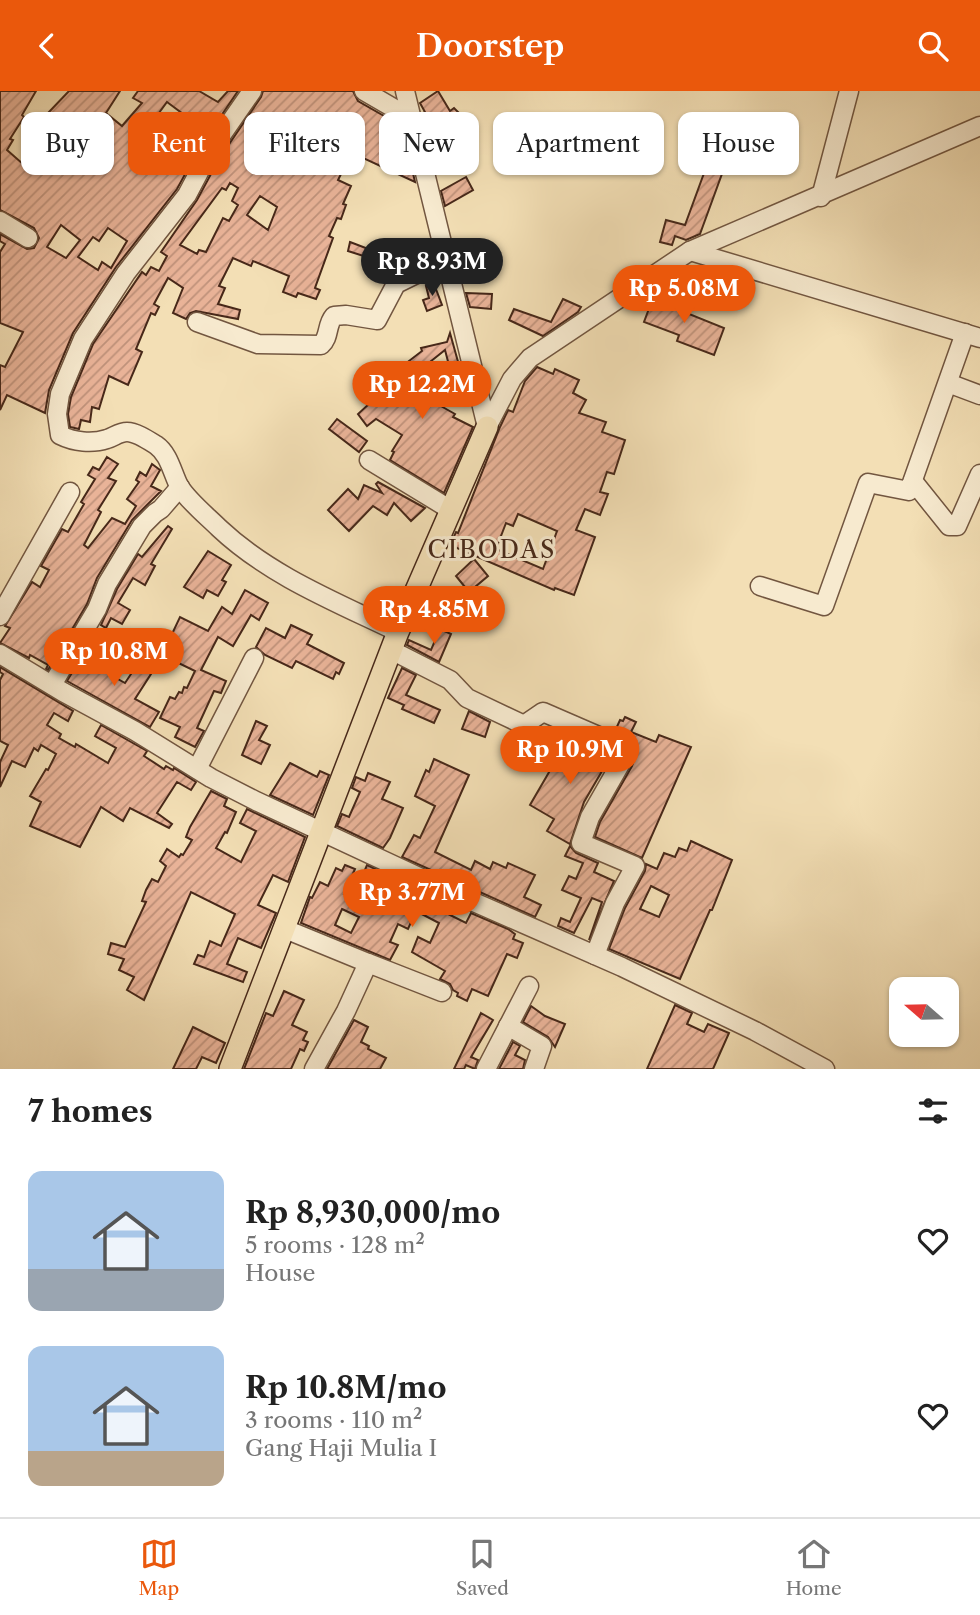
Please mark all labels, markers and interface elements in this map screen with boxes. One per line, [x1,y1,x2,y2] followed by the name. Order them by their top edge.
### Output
[416,26,564,65] text: Doorstep
[28,27,66,65] icon: back
[914,27,952,65] icon: search
[21,112,114,175] chip: Buy
[128,112,230,175] chip: Rent
[244,112,365,175] chip: Filters
[379,112,479,175] chip: New
[493,112,664,175] chip: Apartment
[678,112,799,175] chip: House
[360,239,504,298] pin: Rp 8.93M
[377,247,487,275] text: Rp 8.93M
[612,265,756,325] pin: Rp 5.08M
[629,274,739,302] text: Rp 5.08M
[350,361,494,421] pin: Rp 12.2M
[368,370,476,398] text: Rp 12.2M
[428,535,556,564] district label: CIBODAS
[362,587,506,646] pin: Rp 4.85M
[379,595,489,623] text: Rp 4.85M
[42,629,186,688] pin: Rp 10.8M
[60,637,168,665] text: Rp 10.8M
[498,727,642,786] pin: Rp 10.9M
[516,735,624,763] text: Rp 10.9M
[340,869,484,929] pin: Rp 3.77M
[359,878,465,906] text: Rp 3.77M
[889,977,959,1047] north arrow
[889,977,959,1047] map controls
[914,1092,952,1130] icon: filters
[28,1093,153,1130] text: 7 homes
[245,1194,500,1231] text: Rp 8,930,000/mo
[84,1199,168,1283] icon: home
[914,1222,952,1260] icon: heart
[245,1231,425,1259] text: 5 rooms · 128 m²
[245,1259,315,1287] text: House
[245,1369,447,1406] text: Rp 10.8M/mo
[84,1374,168,1458] icon: home
[914,1397,952,1435] icon: heart
[245,1406,422,1434] text: 3 rooms · 110 m²
[245,1434,437,1462] text: Gang Haji Mulia I
[138,1535,179,1600] tab: Map
[456,1535,509,1600] tab: Saved
[786,1535,842,1600] tab: Home

